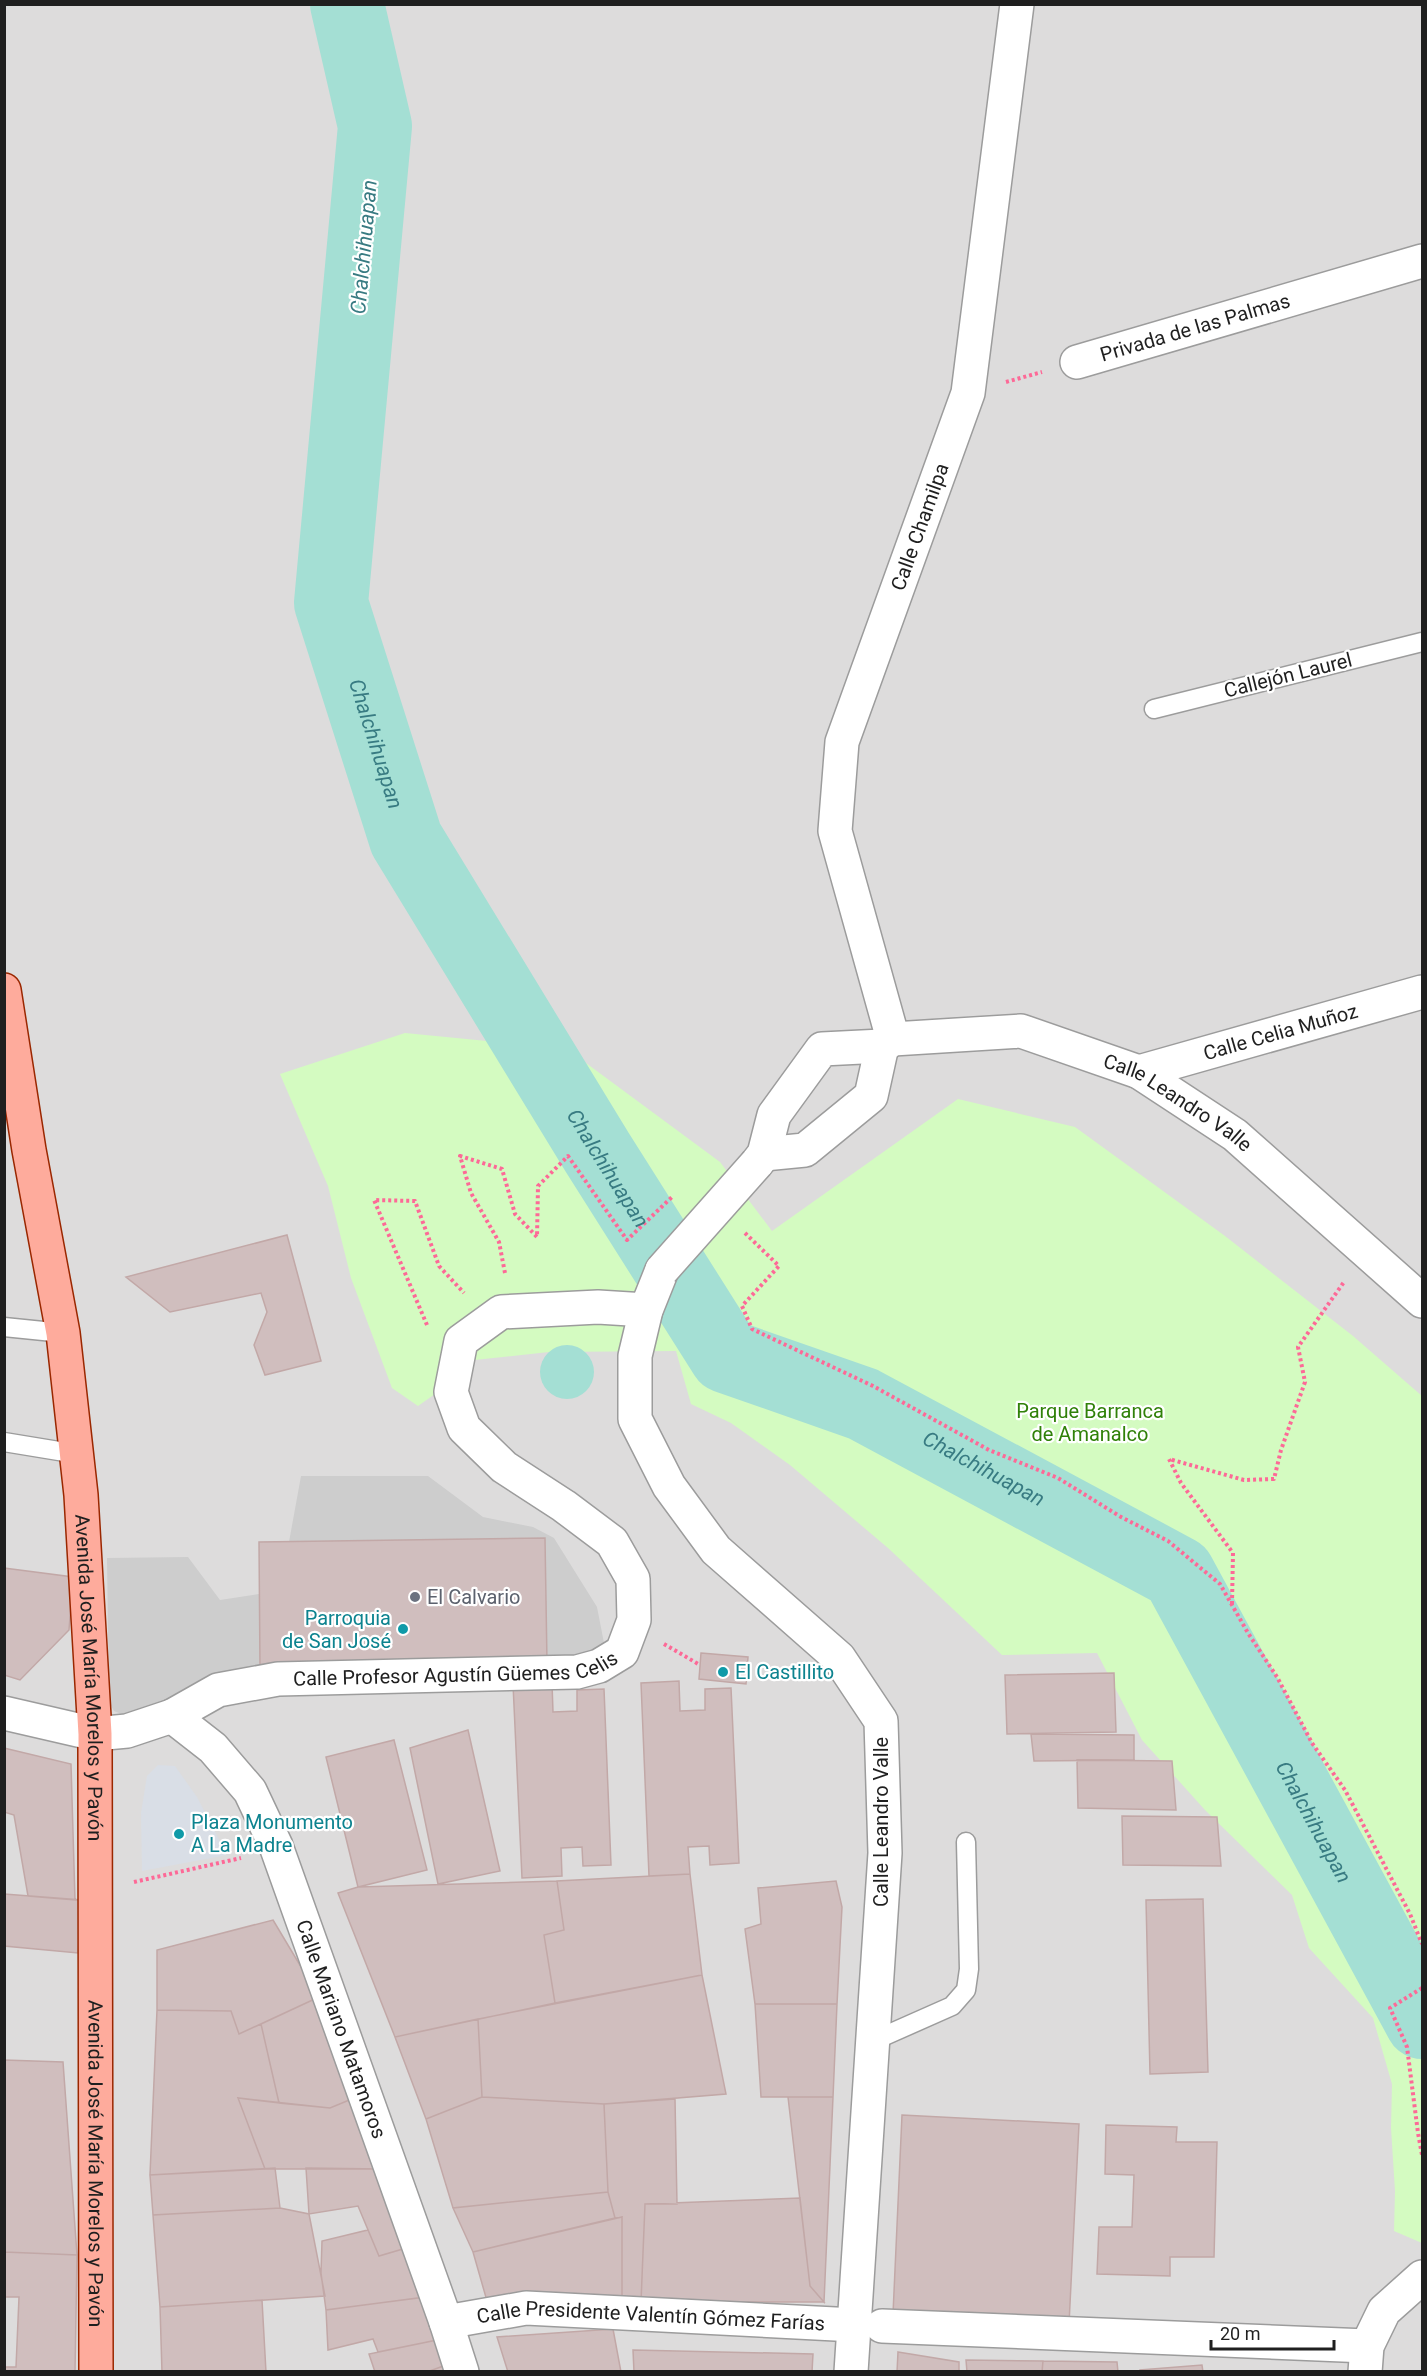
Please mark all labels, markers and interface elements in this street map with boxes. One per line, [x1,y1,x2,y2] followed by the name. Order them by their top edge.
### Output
[346,179,382,315] water label: Chalchihuapan
[1097,288,1293,367] street label: Privada de las Palmas
[886,460,954,594] street label: Calle Chamilpa
[1221,647,1355,703] street label: Callejón Laurel
[344,676,408,812] water label: Chalchihuapan
[1201,999,1360,1065] street label: Calle Celia Muñoz
[1100,1049,1257,1156] street label: Calle Leandro Valle
[562,1105,654,1232] water label: Chalchihuapan
[1016,1399,1164,1446] park label: Parque Barranca de Amanalco
[919,1426,1049,1511] water label: Chalchihuapan
[70,1513,107,1841] street label: Avenida José María Morelos y Pavón
[427,1585,520,1609] place label: El Calvario
[408,1590,422,1604] marker: El Calvario
[282,1606,391,1653] place label: Parroquia de San José
[396,1622,410,1636] marker: Parroquia de San José
[293,1646,622,1691] street label: Calle Profesor Agustín Güemes Celis
[735,1660,834,1684] place label: El Castillito
[716,1665,730,1679] marker: El Castillito
[869,1737,893,1907] street label: Calle Leandro Valle
[1271,1757,1356,1887] water label: Chalchihuapan
[191,1810,353,1857] place label: Plaza Monumento A La Madre
[172,1827,186,1841] marker: Plaza Monumento A La Madre
[291,1916,391,2142] street label: Calle Mariano Matamoros
[83,2000,108,2327] street label: Avenida José María Morelos y Pavón
[475,2296,826,2335] street label: Calle Presidente Valentín Gómez Farías
[1211,2313,1334,2351] scale bar
[1220,2323,1260,2344] text: 20 m

